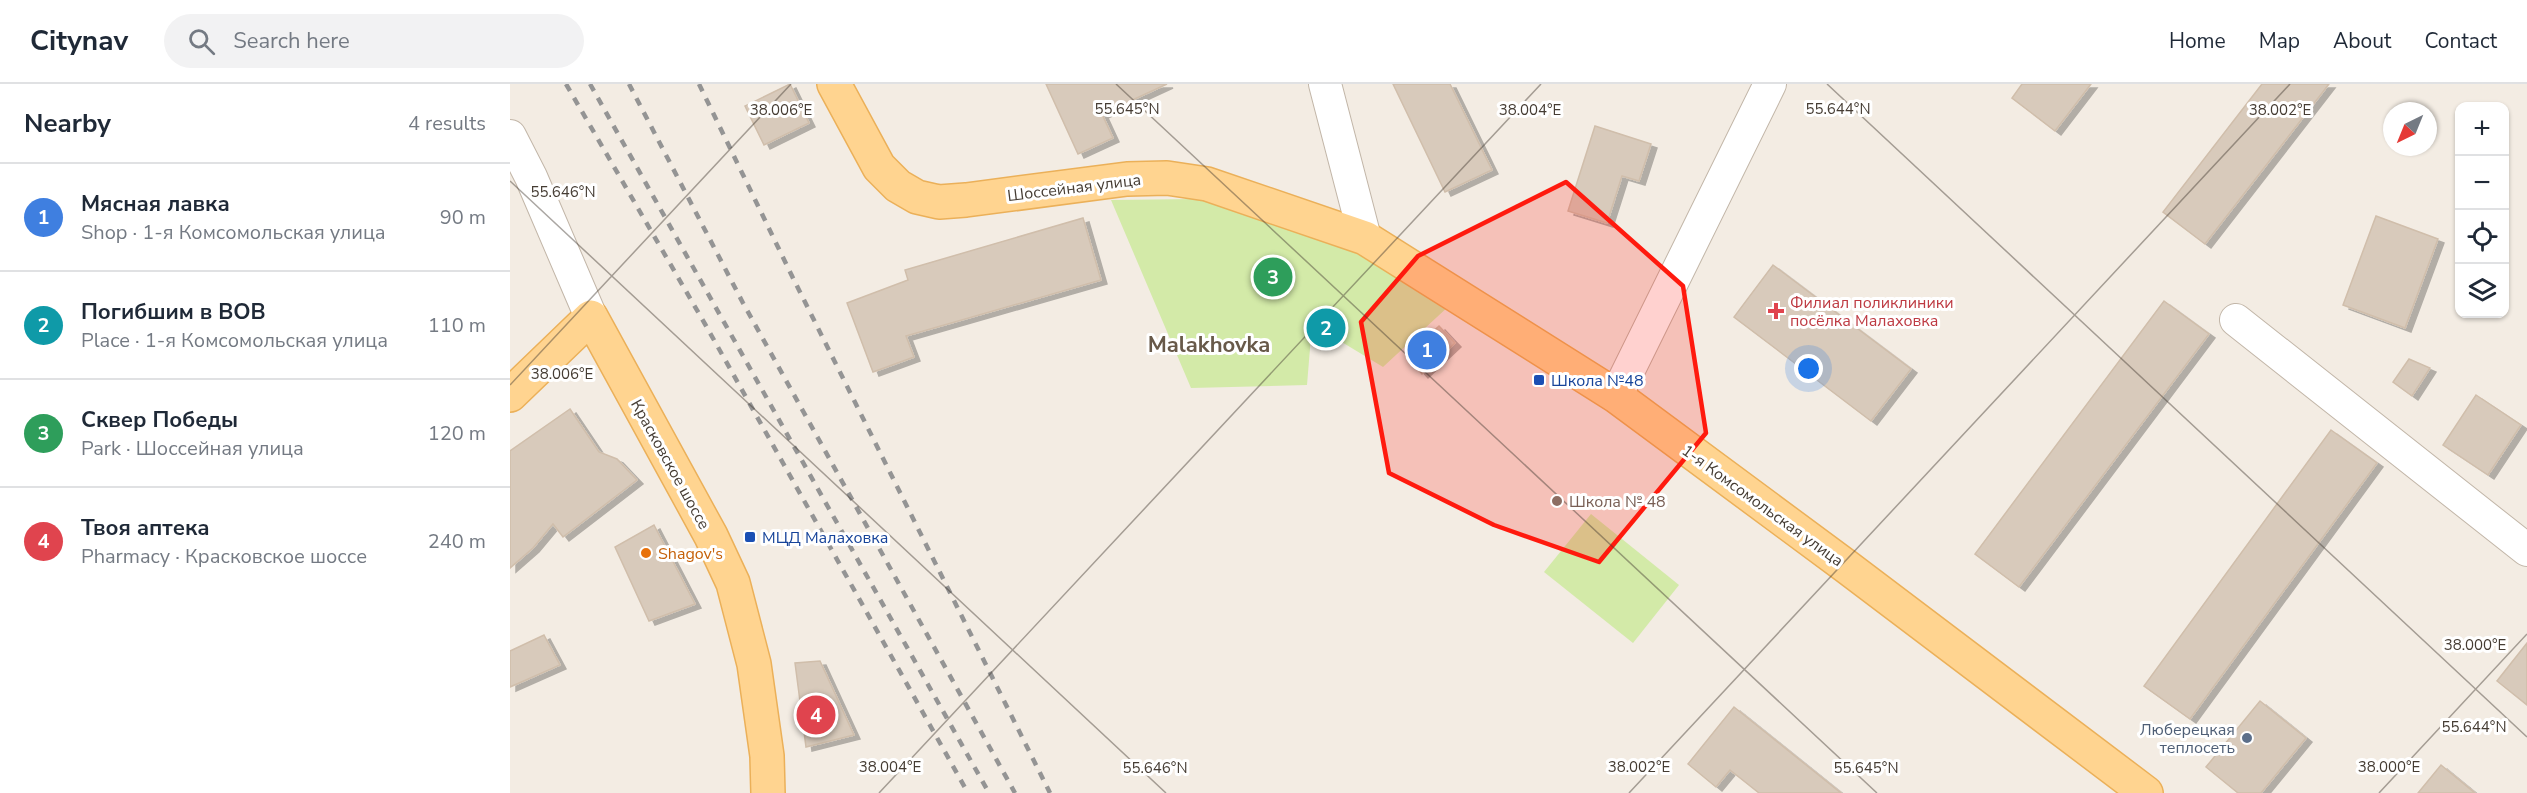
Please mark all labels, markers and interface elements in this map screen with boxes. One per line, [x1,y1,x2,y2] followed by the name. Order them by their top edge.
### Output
[164,14,584,68] search box
[30,22,128,60] text: Citynav
[185,25,218,58] icon: search
[233,26,350,56] text: Search here
[2169,27,2226,55] text: Home
[2259,27,2300,55] text: Map
[2333,27,2391,55] text: About
[2424,27,2497,55] text: Contact
[1094,99,1160,119] text: 55.645°N
[1805,99,1871,119] text: 55.644°N
[750,100,812,120] text: 38.006°E
[1499,100,1561,120] text: 38.004°E
[2249,100,2311,120] text: 38.002°E
[2383,102,2437,156] north arrow
[2455,102,2509,318] map controls
[2455,102,2509,156] button: +
[24,106,111,141] text: Nearby
[408,110,486,137] text: 4 results
[2455,156,2509,210] button: −
[1006,169,1142,207] street label: Шоссейная улица
[530,182,596,202] text: 55.646°N
[81,189,230,219] text: Мясная лавка
[38,204,50,231] text: 1
[440,204,486,231] text: 90 m
[2455,210,2509,264] button: locate
[81,219,386,246] text: Shop · 1-я Комсомольская улица
[1254,254,1293,300] pin: 3
[2455,264,2509,318] button: layers
[1790,292,1954,332] place label: Филиал поликлиники посёлка Малаховка
[81,297,266,327] text: Погибшим в ВОВ
[1767,302,1785,320] marker: Филиал поликлиники посёлка Малаховка
[1306,306,1346,350] pin: 2
[38,312,50,339] text: 2
[428,312,486,339] text: 110 m
[81,327,388,354] text: Place · 1-я Комсомольская улица
[1408,328,1446,372] pin: 1
[1148,330,1270,360] district label: Malakhovka
[1794,354,1823,383] your location
[531,364,593,384] text: 38.006°E
[1551,370,1644,392] place label: Школа №48
[1532,373,1546,387] marker: Школа №48
[625,395,715,534] street label: Красковское шоссе
[81,405,238,435] text: Сквер Победы
[38,420,50,447] text: 3
[428,420,486,447] text: 120 m
[81,435,304,462] text: Park · Шоссейная улица
[1677,440,1848,572] street label: 1-я Комсомольская улица
[1569,491,1666,513] place label: Школа № 48
[1550,494,1564,508] marker: Школа № 48
[81,513,210,543] text: Твоя аптека
[762,527,888,549] place label: МЦД Малаховка
[38,528,50,555] text: 4
[428,528,486,555] text: 240 m
[743,530,757,544] marker: МЦД Малаховка
[81,543,367,570] text: Pharmacy · Красковское шоссе
[658,543,723,565] place label: Shagov's
[639,546,653,560] marker: Shagov's
[2444,635,2506,655] text: 38.000°E
[796,692,836,738] pin: 4
[2441,717,2507,737] text: 55.644°N
[2140,719,2235,759] place label: Люберецкая теплосеть
[2240,731,2254,745] marker: Люберецкая теплосеть
[859,757,921,777] text: 38.004°E
[1608,757,1670,777] text: 38.002°E
[2358,757,2420,777] text: 38.000°E
[1122,758,1188,778] text: 55.646°N
[1833,758,1899,778] text: 55.645°N

